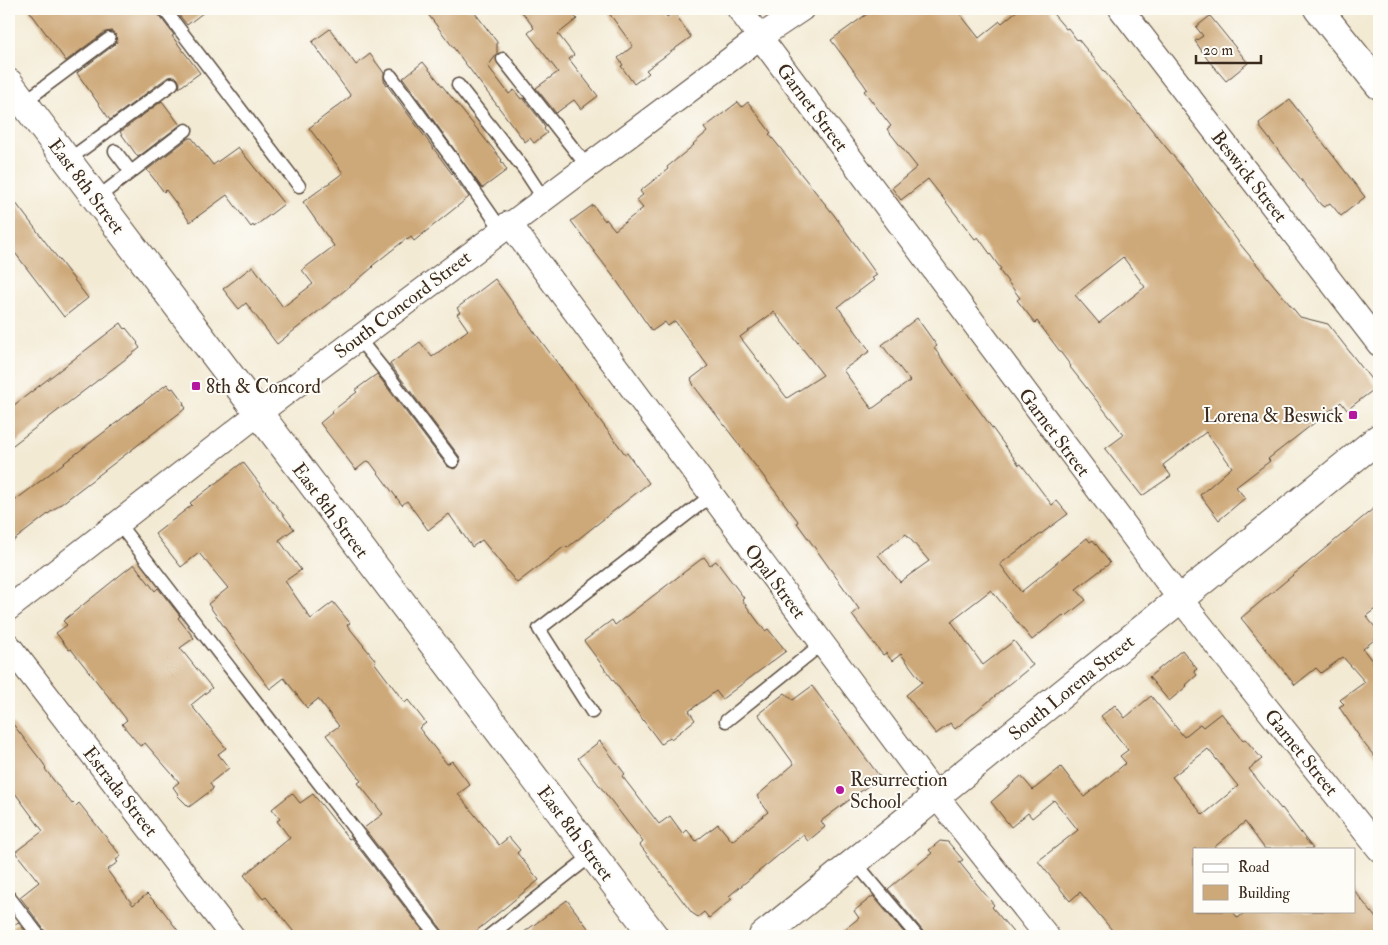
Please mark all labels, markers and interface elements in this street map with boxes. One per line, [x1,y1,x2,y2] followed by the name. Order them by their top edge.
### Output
[1196,32,1260,64] scale bar
[1203,41,1233,60] text: 20 m
[771,59,853,157] street label: Garnet Street
[1206,126,1293,227] street label: Beswick Street
[43,134,130,239] street label: East 8th Street
[329,245,476,364] street label: South Concord Street
[206,375,321,399] place label: 8th & Concord
[190,380,202,392] marker: 8th & Concord
[1013,384,1095,482] street label: Garnet Street
[1203,404,1343,428] place label: Lorena & Beswick
[1347,409,1359,421] marker: Lorena & Beswick
[287,458,374,563] street label: East 8th Street
[738,539,811,624] street label: Opal Street
[1004,630,1139,746] street label: South Lorena Street
[1259,704,1343,801] street label: Garnet Street
[77,742,163,842] street label: Estrada Street
[850,768,948,814] place label: Resurrection School
[532,781,619,886] street label: East 8th Street
[834,784,846,796] marker: Resurrection School
[1193,848,1356,912] legend
[1238,858,1270,877] text: Road
[1238,884,1290,903] text: Building

